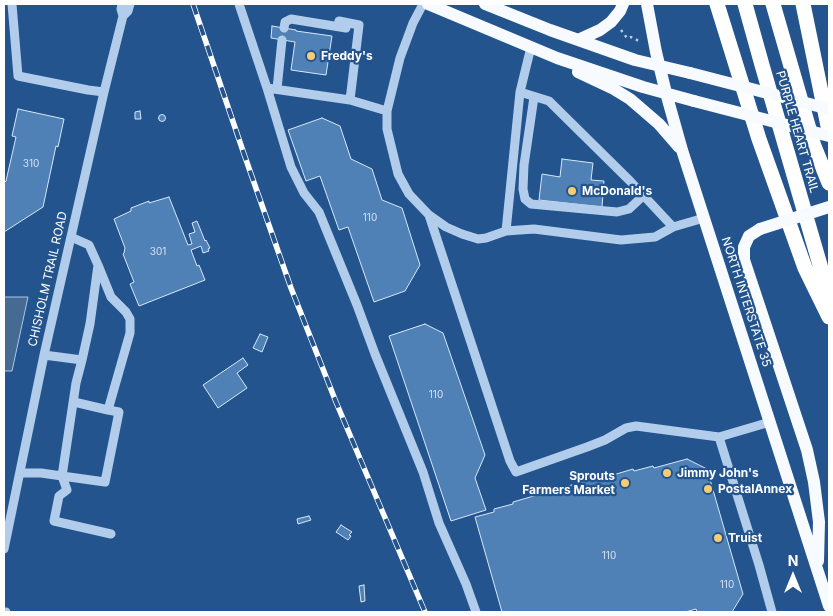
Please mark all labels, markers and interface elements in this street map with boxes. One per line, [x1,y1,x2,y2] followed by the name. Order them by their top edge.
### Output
[321,49,373,63] place label: Freddy's
[305,50,317,62] marker: Freddy's
[773,69,821,195] street label: PURPLE HEART TRAIL
[23,158,39,170] house number: 310
[582,184,652,198] place label: McDonald's
[566,185,578,197] marker: McDonald's
[25,210,71,348] street label: CHISHOLM TRAIL ROAD
[363,212,377,224] house number: 110
[718,235,774,369] street label: NORTH INTERSTATE 35
[150,246,166,258] house number: 301
[429,389,443,401] house number: 110
[677,466,759,480] place label: Jimmy John's
[661,467,673,479] marker: Jimmy John's
[522,469,615,497] place label: Sprouts Farmers Market
[619,477,631,489] marker: Sprouts Farmers Market
[718,482,792,496] place label: PostalAnnex
[702,483,714,495] marker: PostalAnnex
[728,531,762,545] place label: Truist
[712,532,724,544] marker: Truist
[602,550,616,562] house number: 110
[768,551,818,601] north arrow
[788,552,798,569] text: N
[720,579,734,591] house number: 110

